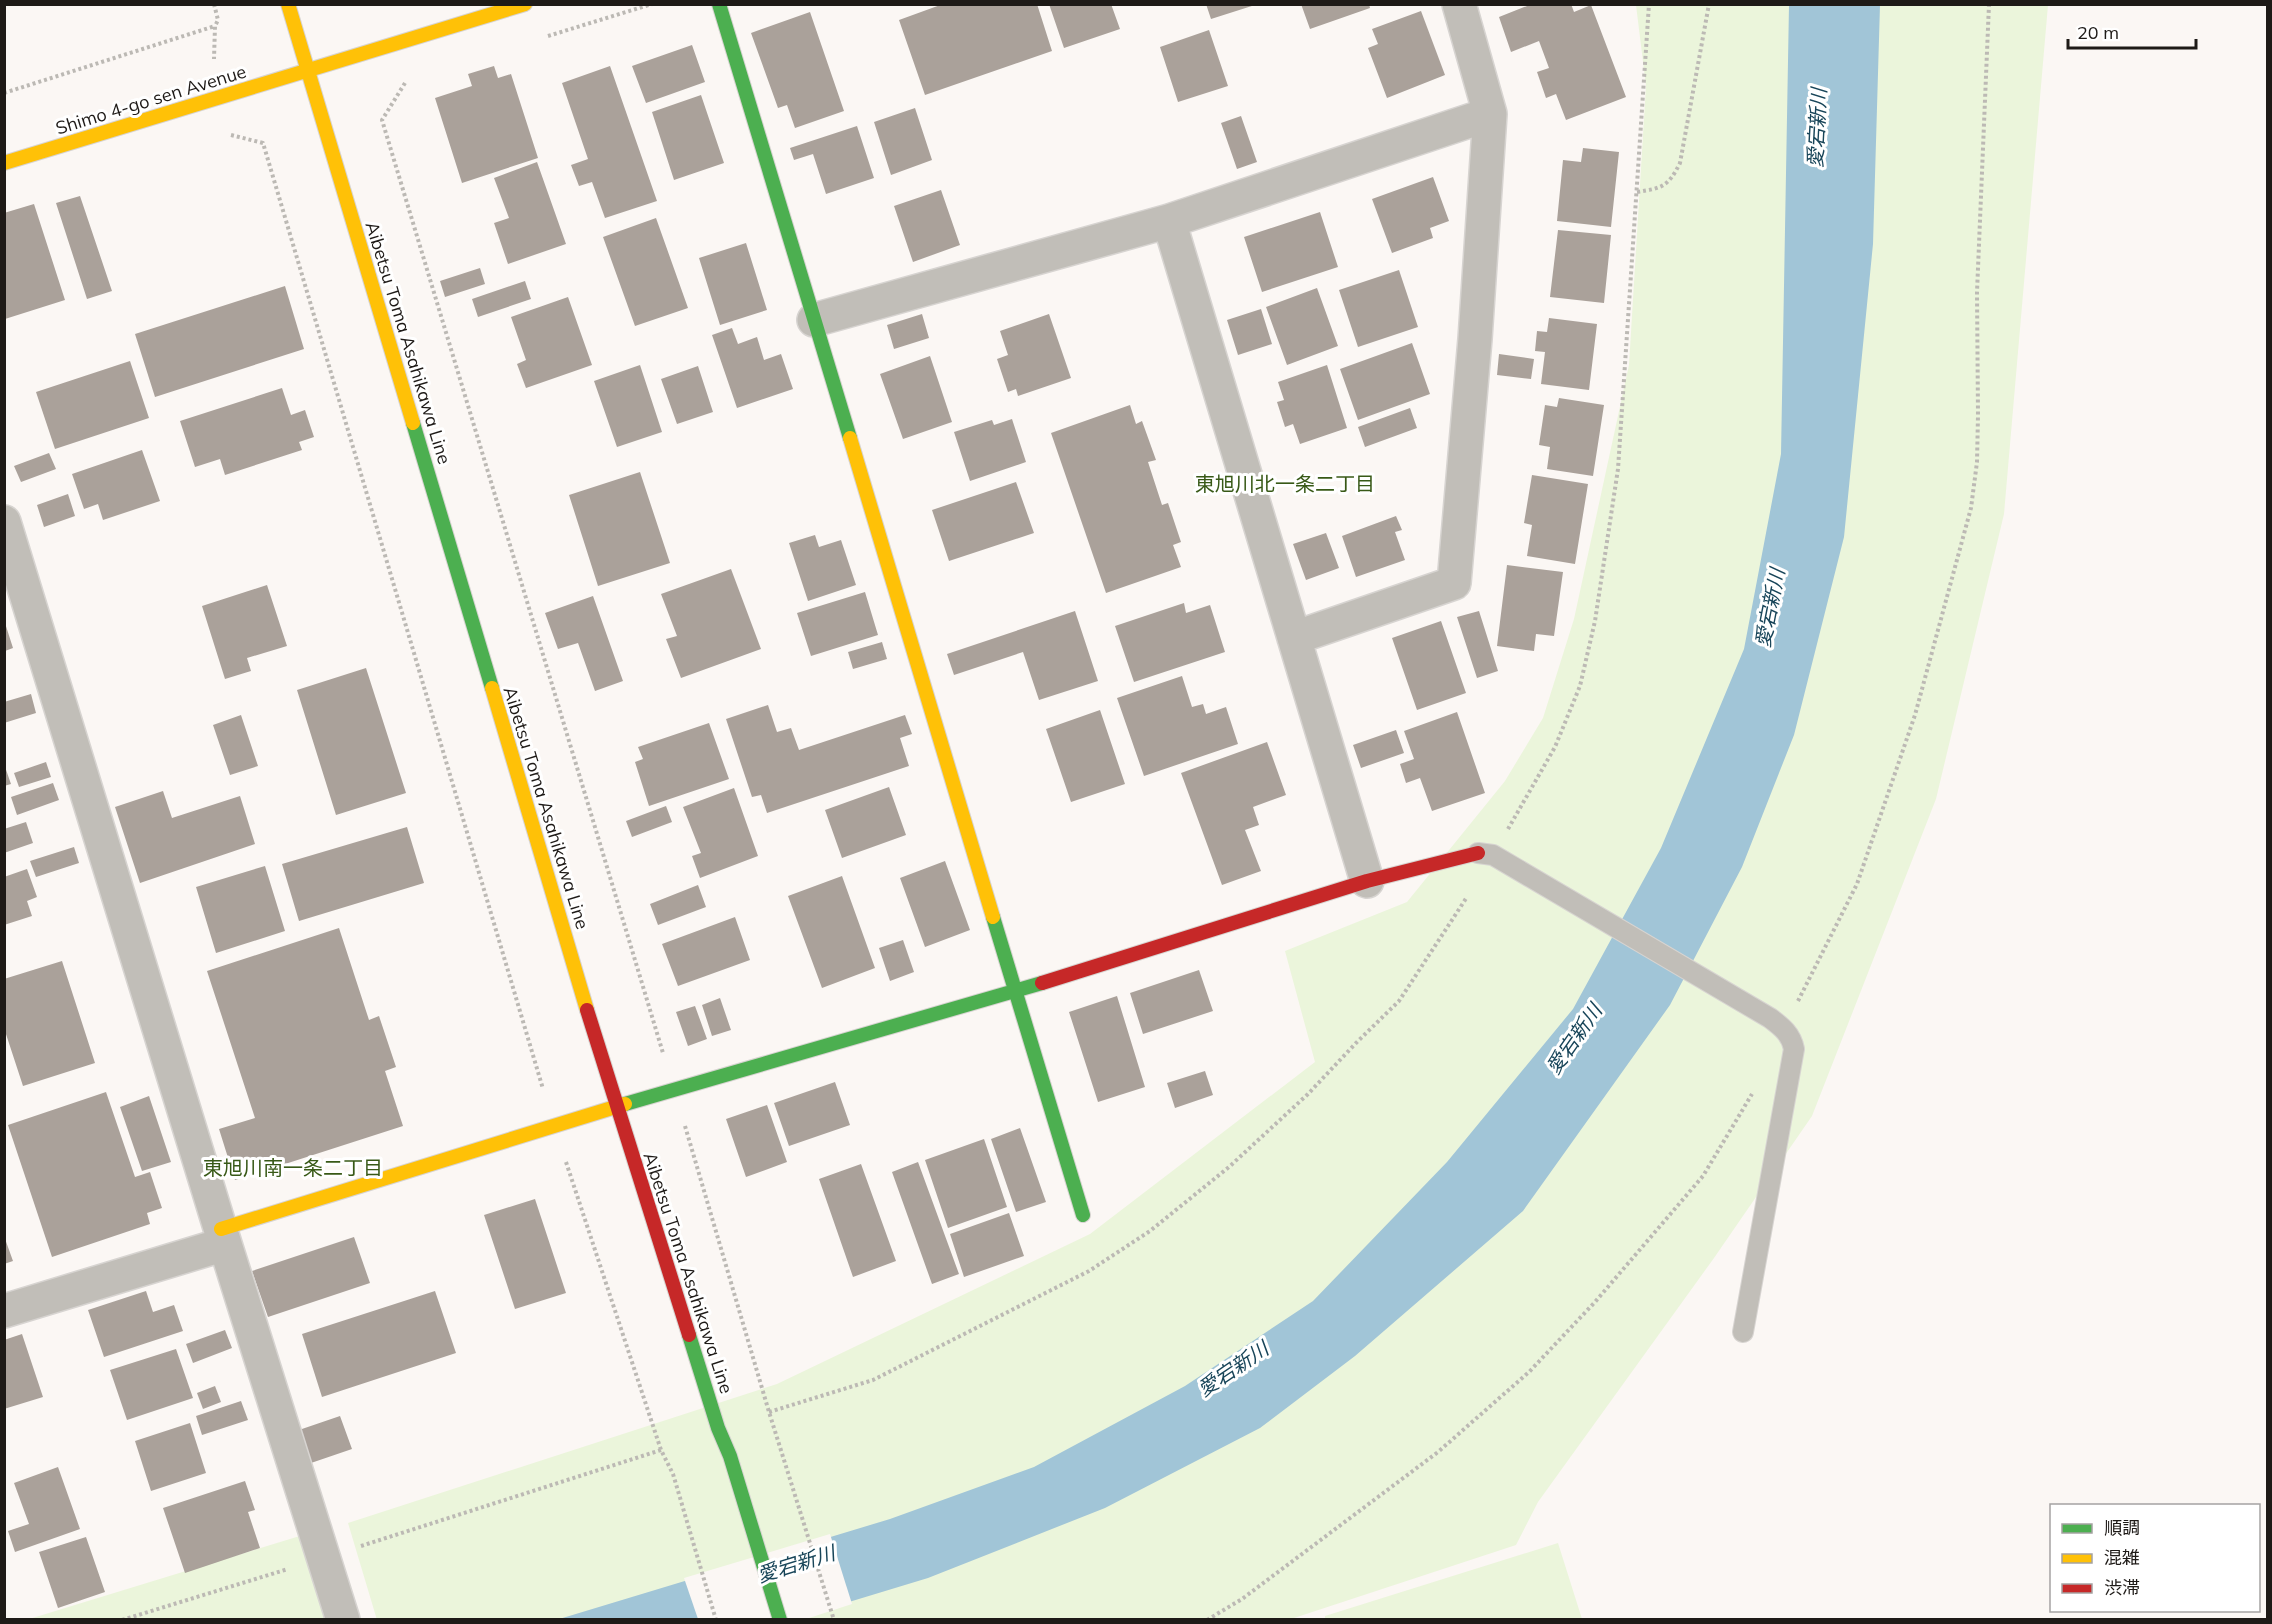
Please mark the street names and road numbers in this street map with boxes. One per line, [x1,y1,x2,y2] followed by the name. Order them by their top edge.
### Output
[53,60,249,139] street label: Shimo 4-go sen Avenue
[361,219,456,467] street label: Aibetsu Toma Asahikawa Line
[499,684,594,932] street label: Aibetsu Toma Asahikawa Line
[639,1149,738,1396] street label: Aibetsu Toma Asahikawa Line

